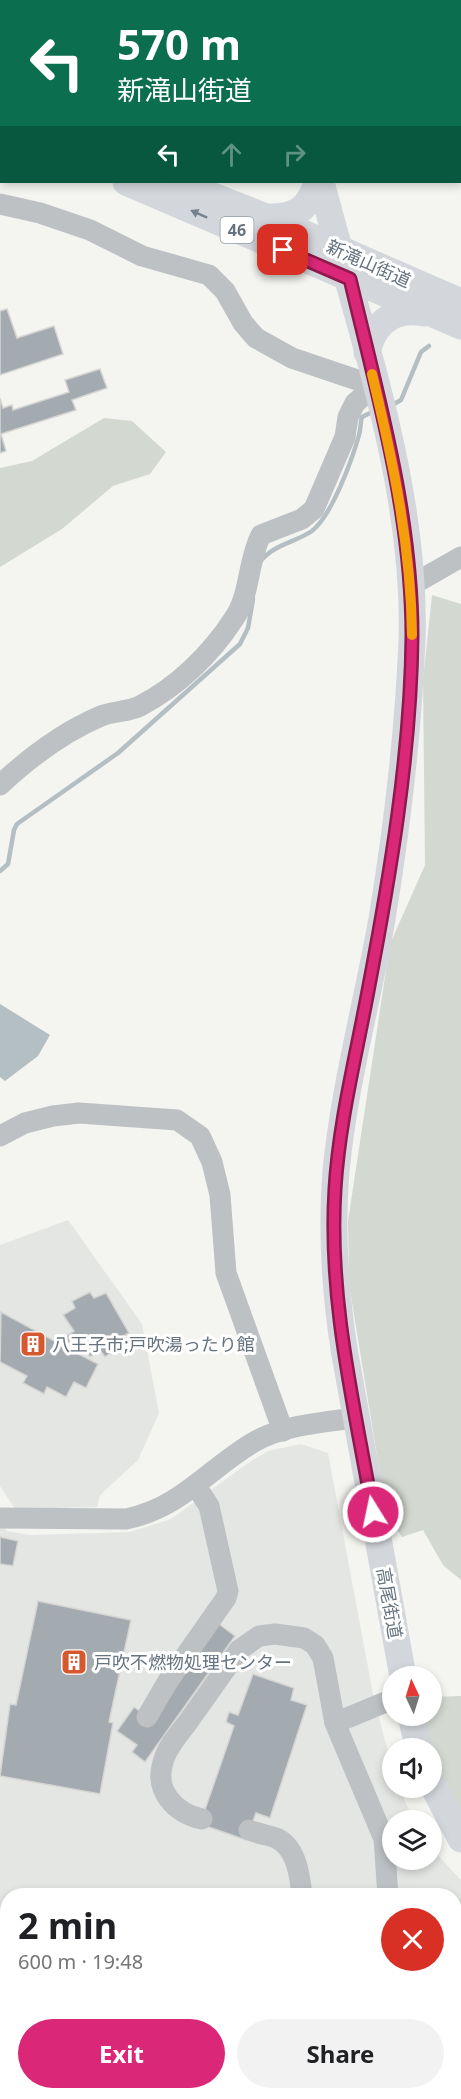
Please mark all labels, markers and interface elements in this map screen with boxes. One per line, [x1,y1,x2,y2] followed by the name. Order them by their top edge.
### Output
[117,15,241,72] text: 570 m
[18,24,96,102] icon: left
[117,71,252,108] text: 新滝山街道
[152,138,185,171] icon: left
[215,138,248,171] icon: ahead
[278,138,311,171] icon: right
[190,209,208,219] one-way arrow
[220,217,254,243] road number: 46
[257,224,308,275] pin
[266,233,299,266] icon: arrive
[323,234,415,292] street label: 新滝山街道
[18,1329,48,1359] building icon: 八王子市;戸吹湯ったり館
[52,1332,255,1356] place label: 八王子市;戸吹湯ったり館
[341,1480,405,1544] position arrow
[372,1565,408,1641] street label: 高尾街道
[59,1647,89,1677] building icon: 戸吹不燃物処理センター
[94,1650,292,1674] place label: 戸吹不燃物処理センター
[382,1666,442,1726] north arrow
[382,1666,442,1870] map controls
[382,1738,442,1798] button: sound
[382,1810,442,1870] button: layers
[18,1901,117,1950] text: 2 min
[381,1908,444,1971] button: close
[18,1948,143,1975] text: 600 m · 19:48
[18,2019,225,2088] button: Exit
[237,2019,444,2088] button: Share

